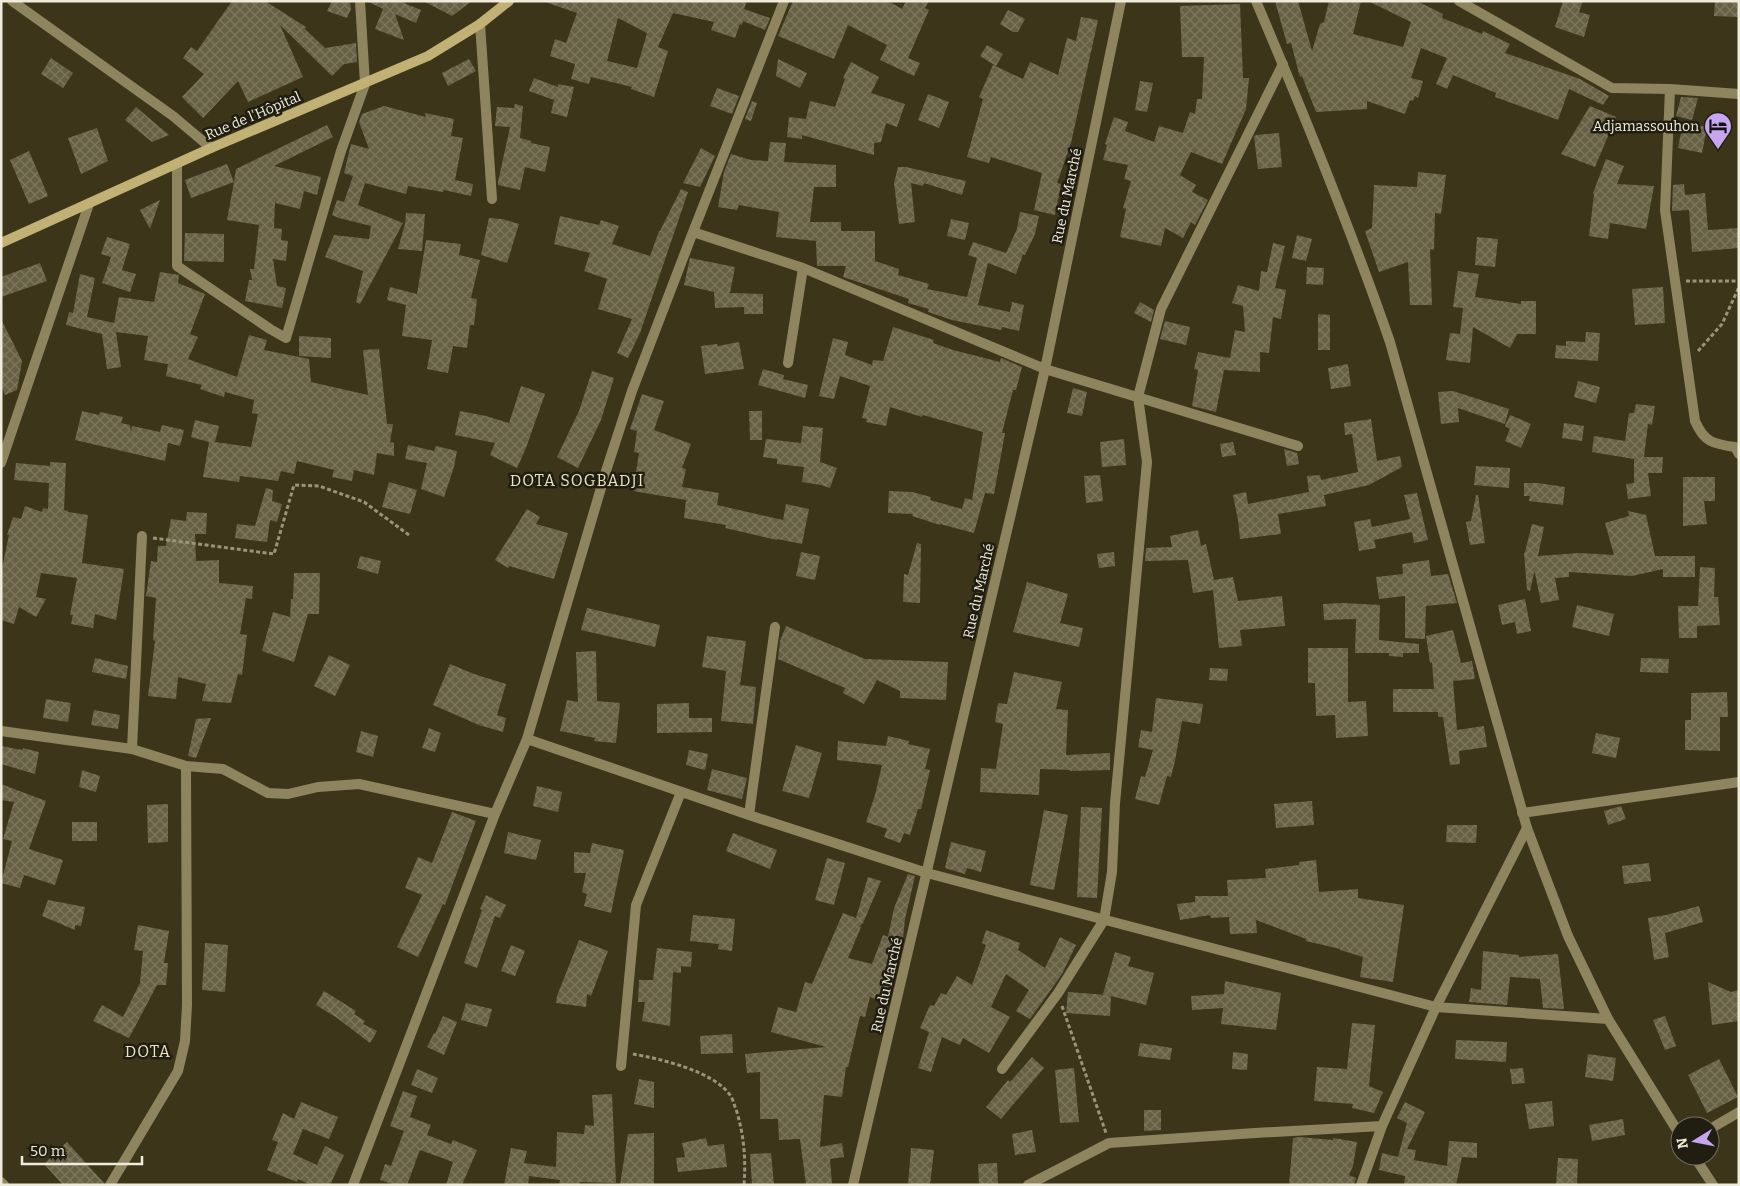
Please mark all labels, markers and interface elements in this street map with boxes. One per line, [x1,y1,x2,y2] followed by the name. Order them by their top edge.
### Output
[203,88,303,144] street label: Rue de l'Hôpital
[1703,111,1733,150] hotel icon: Adjamassouhon
[1593,118,1699,135] place label: Adjamassouhon
[1049,147,1085,245] street label: Rue du Marché
[510,471,644,490] district label: DOTA SOGBADJI
[960,542,998,640] street label: Rue du Marché
[868,936,906,1034] street label: Rue du Marché
[125,1042,171,1061] district label: DOTA
[1670,1116,1720,1166] north arrow
[22,1134,142,1166] scale bar
[1673,1136,1692,1150] text: N
[30,1142,66,1160] text: 50 m

